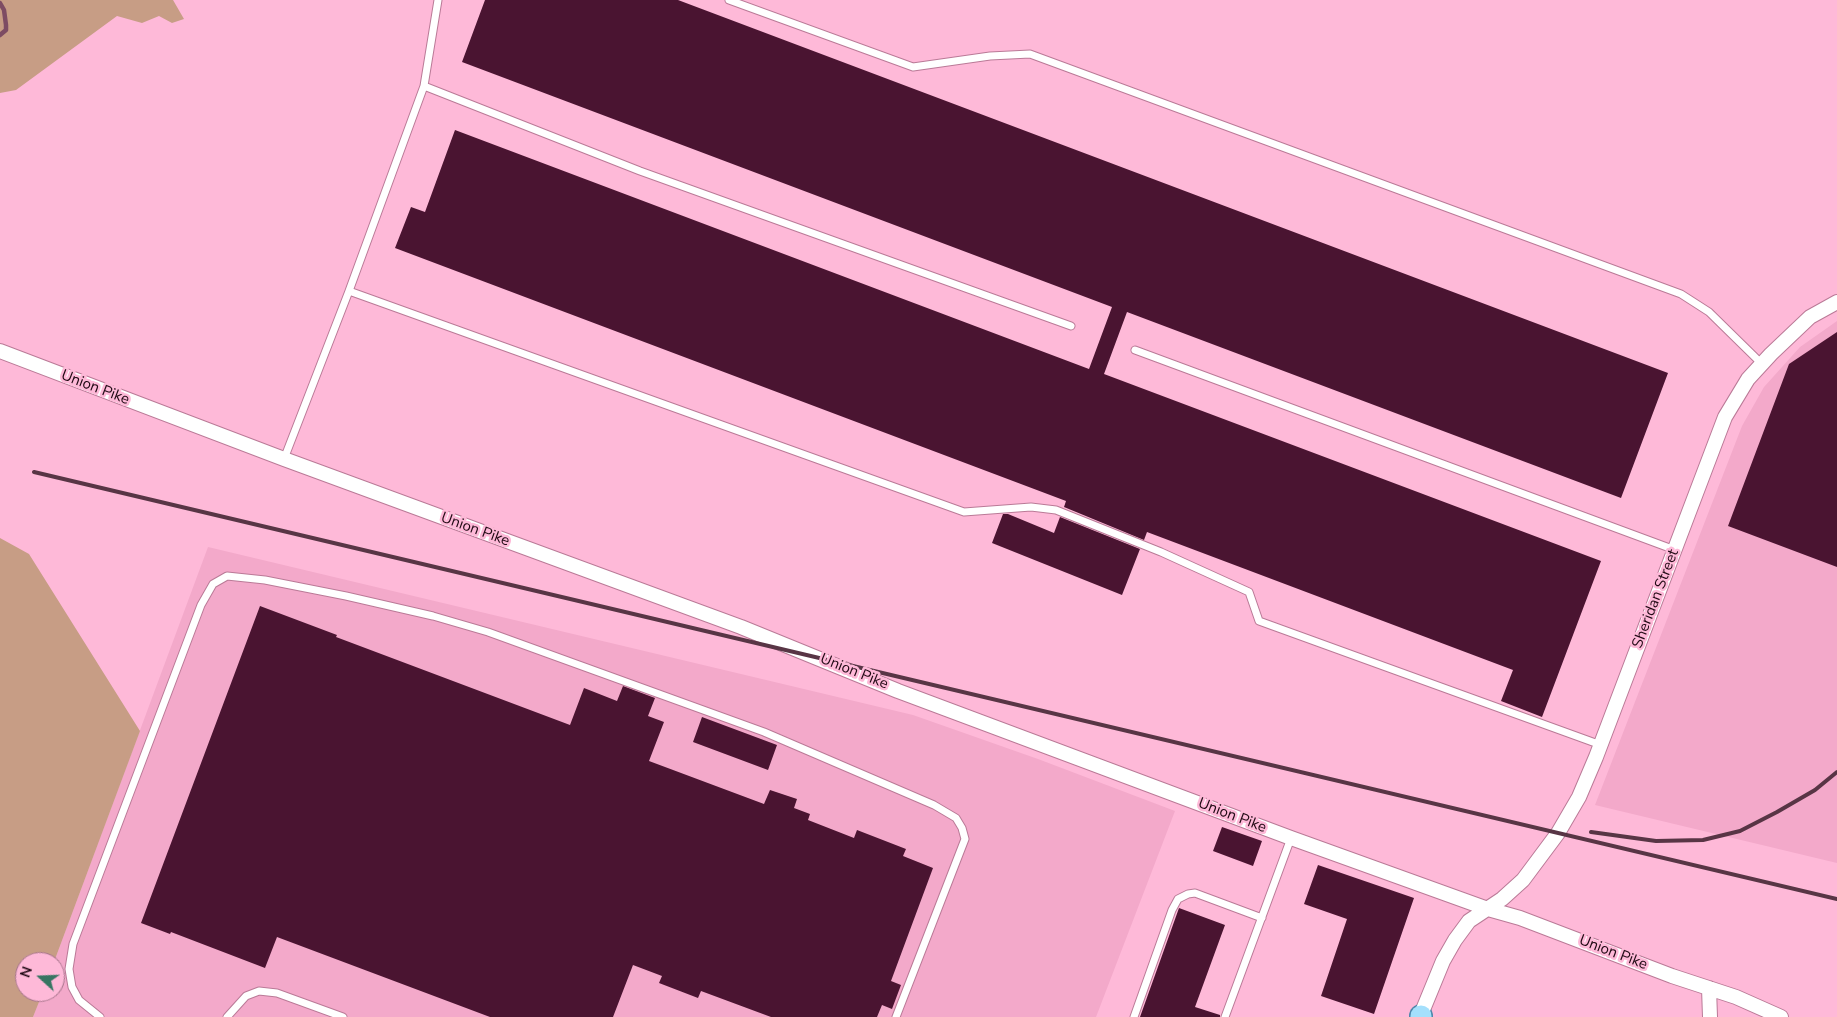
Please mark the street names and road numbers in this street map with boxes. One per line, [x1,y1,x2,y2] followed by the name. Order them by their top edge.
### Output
[58,367,132,409] street label: Union Pike
[438,509,512,551] street label: Union Pike
[1629,547,1683,651] street label: Sheridan Street
[817,650,891,694] street label: Union Pike
[1195,795,1269,837] street label: Union Pike
[1576,932,1650,974] street label: Union Pike

